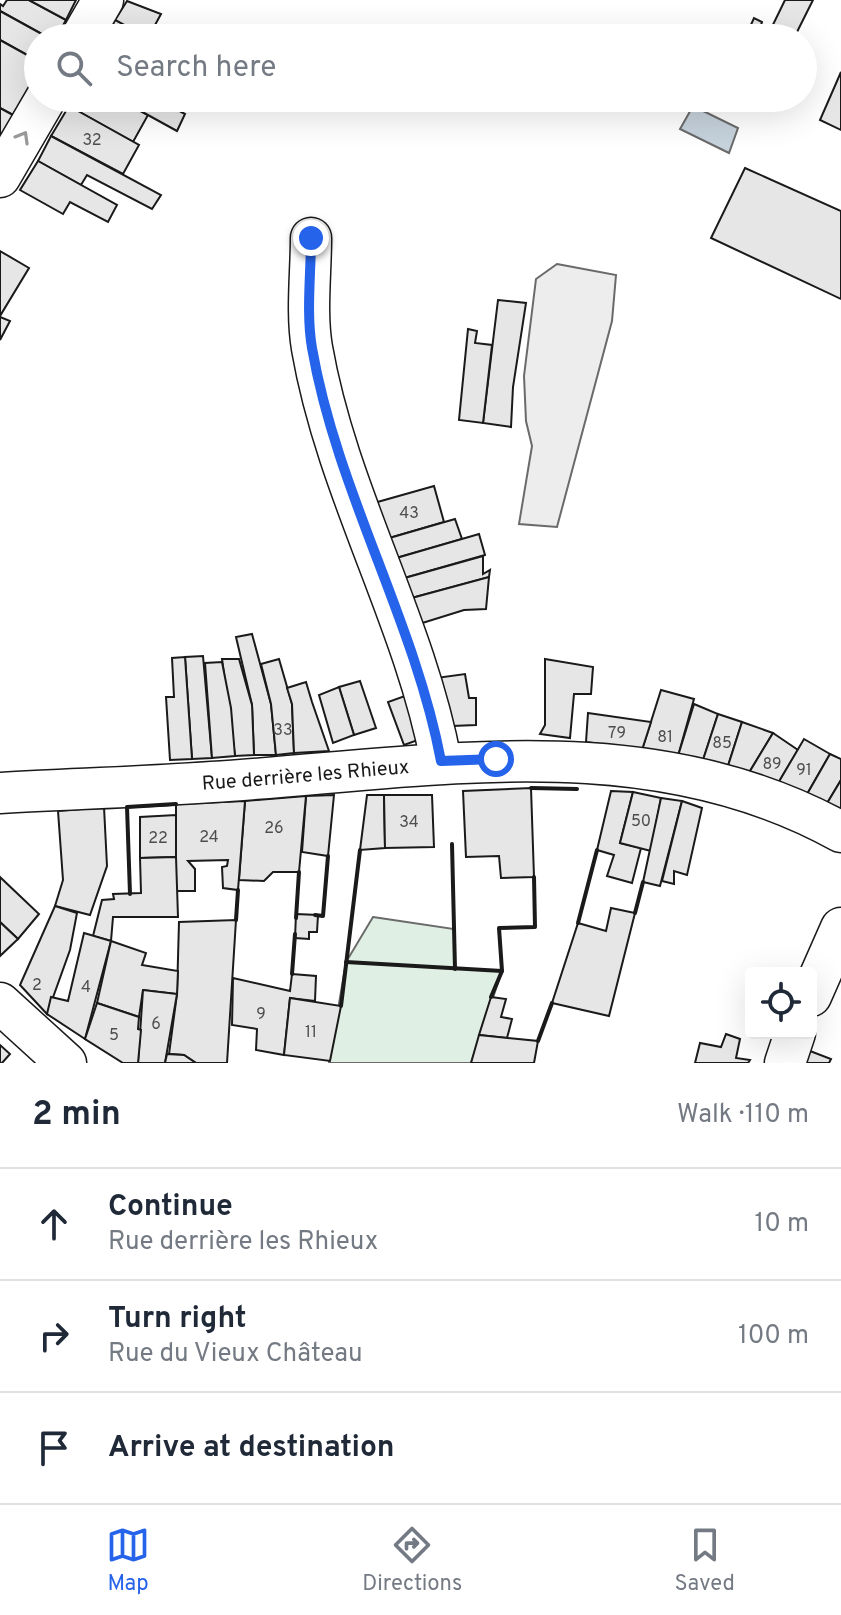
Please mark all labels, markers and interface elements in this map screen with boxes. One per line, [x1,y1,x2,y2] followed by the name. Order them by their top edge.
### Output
[24,24,817,112] search box
[52,46,96,90] icon: search
[116,50,276,87] text: Search here
[13,131,29,146] one-way arrow
[82,131,102,151] house number: 32
[293,220,329,256] route end
[399,504,419,524] house number: 43
[273,721,293,741] house number: 33
[608,724,626,744] house number: 79
[657,728,673,748] house number: 81
[712,734,732,754] house number: 85
[478,741,514,777] route start
[201,755,410,798] street label: Rue derrière les Rhieux
[762,755,782,775] house number: 89
[796,761,812,781] house number: 91
[631,812,651,832] house number: 50
[399,813,419,833] house number: 34
[264,819,284,839] house number: 26
[199,828,219,848] house number: 24
[148,829,168,849] house number: 22
[745,967,817,1039] map controls
[745,967,817,1039] button: locate
[32,976,42,996] house number: 2
[81,978,91,998] house number: 4
[256,1005,266,1025] house number: 9
[151,1015,161,1035] house number: 6
[305,1023,317,1043] house number: 11
[109,1026,119,1046] house number: 5
[32,1094,121,1137] text: 2 min
[677,1099,809,1132] text: Walk · 110 m
[108,1189,233,1226] text: Continue
[32,1202,76,1246] icon: ahead
[754,1208,809,1241] text: 10 m
[108,1226,378,1259] text: Rue derrière les Rhieux
[108,1301,246,1338] text: Turn right
[32,1314,76,1358] icon: right
[738,1320,809,1353] text: 100 m
[108,1338,363,1371] text: Rue du Vieux Château
[32,1426,76,1470] icon: arrive
[108,1430,394,1467] text: Arrive at destination
[106,1523,150,1598] tab: Map
[362,1523,462,1598] tab: Directions
[674,1523,735,1598] tab: Saved

